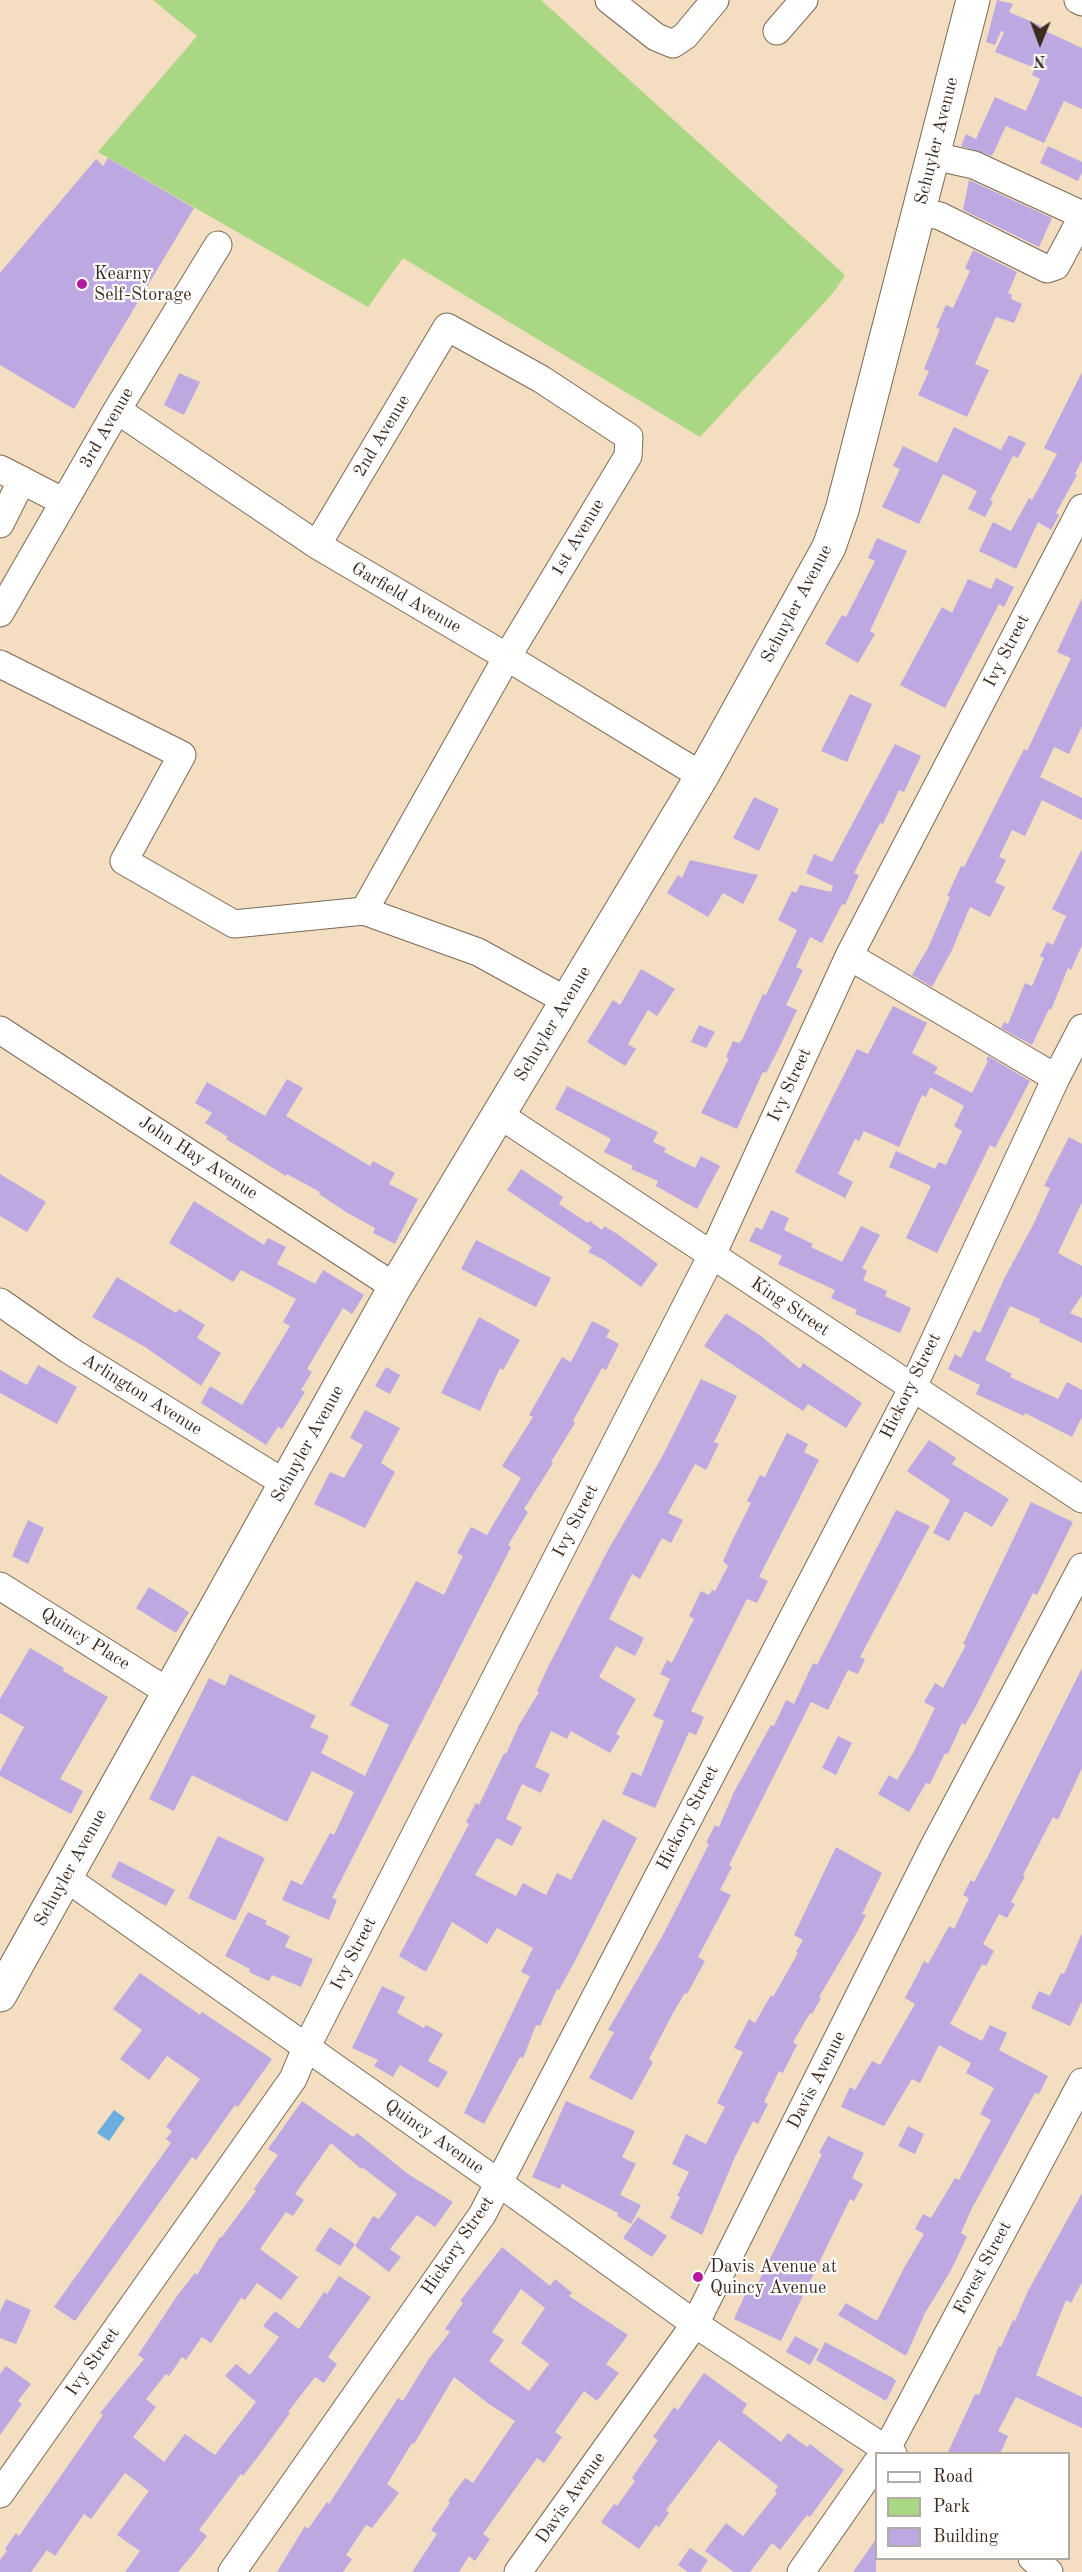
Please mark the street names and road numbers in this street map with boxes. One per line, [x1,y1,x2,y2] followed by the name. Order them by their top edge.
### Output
[911,75,963,207] street label: Schuyler Avenue
[75,384,139,472] street label: 3rd Avenue
[349,391,415,481] street label: 2nd Avenue
[546,495,610,581] street label: 1st Avenue
[757,541,837,667] street label: Schuyler Avenue
[347,558,465,638] street label: Garfield Avenue
[979,611,1035,691] street label: Ivy Street
[510,962,596,1086] street label: Schuyler Avenue
[764,1045,816,1125] street label: Ivy Street
[134,1111,262,1205] street label: John Hay Avenue
[746,1273,834,1341] street label: King Street
[876,1330,946,1442] street label: Hickory Street
[78,1349,206,1441] street label: Arlington Avenue
[267,1382,349,1506] street label: Schuyler Avenue
[548,1481,604,1561] street label: Ivy Street
[36,1603,134,1675] street label: Quincy Place
[652,1762,724,1874] street label: Hickory Street
[30,1806,112,1930] street label: Schuyler Avenue
[326,1914,382,1994] street label: Ivy Street
[783,2028,851,2132] street label: Davis Avenue
[380,2095,488,2179] street label: Quincy Avenue
[417,2192,499,2300] street label: Hickory Street
[949,2218,1017,2318] street label: Forest Street
[62,2323,124,2401] street label: Ivy Street
[532,2448,610,2548] street label: Davis Avenue

